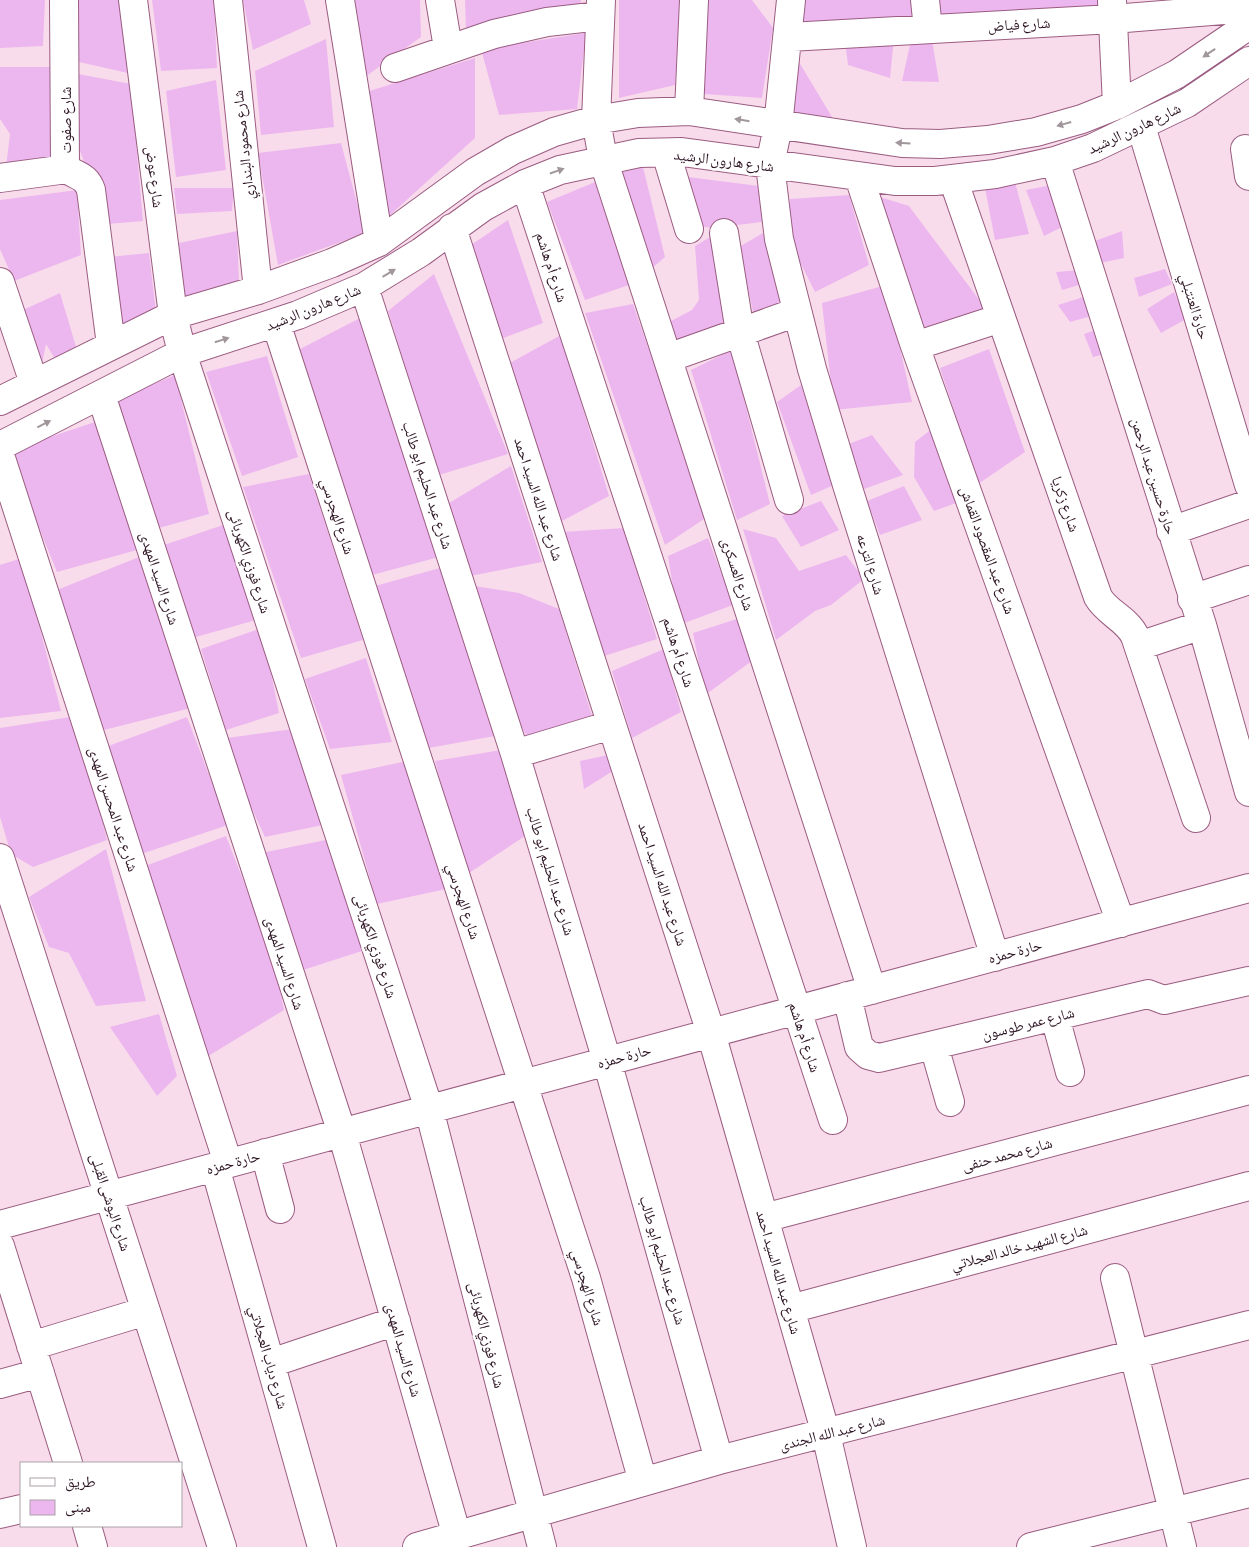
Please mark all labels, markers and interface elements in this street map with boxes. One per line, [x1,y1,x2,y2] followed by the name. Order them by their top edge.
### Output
[987,14,1051,36] street label: شارع فياض
[1202,48,1215,58] one-way arrow
[57,86,76,153] street label: شارع صفوت
[229,89,261,201] street label: شارع محمود البنداري
[1085,99,1184,159] street label: شارع هارون الرشيد
[734,116,750,124] one-way arrow
[1056,121,1071,129] one-way arrow
[895,138,911,146] one-way arrow
[141,145,167,209] street label: شارع عوض
[673,145,775,177] street label: شارع هارون الرشيد
[550,167,565,175] one-way arrow
[531,230,571,305] street label: شارع أم هاشم
[382,268,395,277] one-way arrow
[1173,271,1213,343] street label: حارة العنتبلي
[263,280,364,336] street label: شارع هارون الرشيد
[215,336,230,344] one-way arrow
[1126,415,1180,538] street label: حارة حسين عبد الرحمن
[397,419,457,552] street label: شارع عبد الحليم ابو طالب
[36,420,51,428] one-way arrow
[509,435,567,564] street label: شارع عبد الله السيد احمد
[1047,474,1083,535] street label: شارع زكريا
[314,476,358,558] street label: شارع الهجرسي
[955,484,1019,617] street label: شارع عبد المقصود القماش
[221,507,275,617] street label: شارع فوزي الكهربائى
[135,529,183,627] street label: شارع السيد المهدى
[852,531,888,597] street label: شارع الترعه
[716,535,758,613] street label: شارع العسكرى
[658,615,698,690] street label: شارع أم هاشم
[84,744,142,874] street label: شارع عبد المحسن المهدى
[521,805,579,938] street label: شارع عبد الحليم ابو طالب
[633,820,691,949] street label: شارع عبد الله السيد احمد
[440,861,484,943] street label: شارع الهجرسي
[347,892,401,1002] street label: شارع فوزي الكهربائى
[260,914,308,1012] street label: شارع السيد المهدى
[986,936,1045,967] street label: حارة حمزه
[784,1000,824,1075] street label: شارع أم هاشم
[980,1003,1077,1045] street label: شارع عمر طوسون
[595,1041,654,1072] street label: حارة حمزه
[960,1134,1055,1176] street label: شارع محمد حنفى
[204,1147,263,1178] street label: حارة حمزه
[85,1151,135,1254] street label: شارع البوشى القبلى
[635,1194,690,1327] street label: شارع عبد الحليم ابو طالب
[751,1208,805,1337] street label: شارع عبد الله السيد احمد
[949,1221,1090,1277] street label: شارع الشهيد خالد العجلاتي
[565,1247,608,1329] street label: شارع الهجرسي
[462,1280,508,1391] street label: شارع فوزي الكهربائى
[381,1301,426,1400] street label: شارع السيد المهدى
[242,1303,292,1412] street label: شارع دياب العجلاتي
[777,1411,887,1455] street label: شارع عبد الله الجندى
[20,1462,182,1527] legend
[65,1473,96,1492] text: طريق
[65,1498,91,1517] text: مبنى

